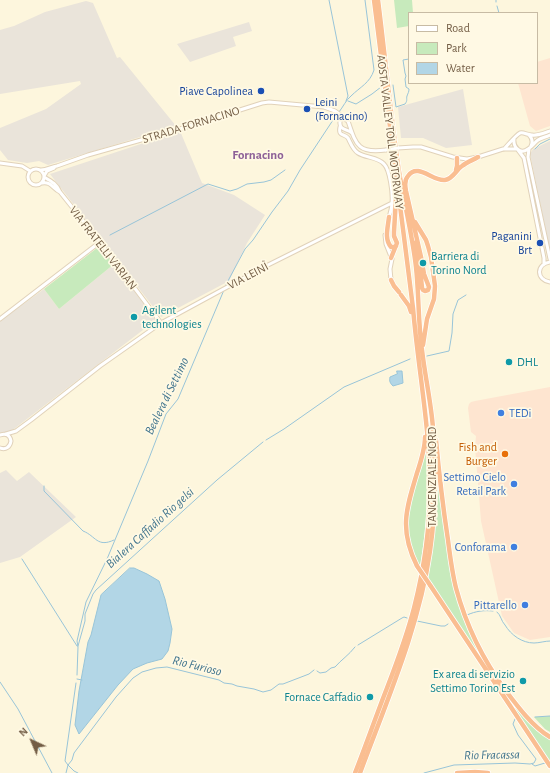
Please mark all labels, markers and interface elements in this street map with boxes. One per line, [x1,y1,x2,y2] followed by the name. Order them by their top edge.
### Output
[408,12,538,84] legend
[446,22,470,34] text: Road
[446,42,467,54] text: Park
[373,54,407,210] street label: AOSTA VALLEY TOLL MOTORWAY
[446,62,475,74] text: Water
[179,84,253,98] place label: Piave Capolinea
[256,86,266,96] marker: Piave Capolinea
[315,95,368,123] place label: Leini (Fornacino)
[141,103,241,147] street label: STRADA FORNACINO
[302,104,312,114] marker: Leini (Fornacino)
[232,147,284,163] district label: Fornacino
[66,203,140,293] street label: VIA FRATELLI VARIAN
[491,229,532,257] place label: Paganini Brt
[535,238,545,248] marker: Paganini Brt
[431,249,487,277] place label: Barriera di Torino Nord
[418,258,428,268] marker: Barriera di Torino Nord
[225,259,271,293] street label: VIA LEINÌ
[142,303,202,331] place label: Agilent technologies
[129,312,139,322] marker: Agilent technologies
[142,355,192,437] water label: Bealera di Settimo
[517,355,538,369] place label: DHL
[504,357,514,367] marker: DHL
[509,406,531,420] place label: TEDi
[496,408,506,418] marker: TEDi
[425,427,439,527] street label: TANGENZIALE NORD
[458,440,497,468] place label: Fish and Burger
[500,449,510,459] marker: Fish and Burger
[443,470,506,498] place label: Settimo Cielo Retail Park
[509,479,519,489] marker: Settimo Cielo Retail Park
[103,484,197,572] water label: Bialera Caffadio Rio gelsi
[455,540,506,554] place label: Conforama
[509,542,519,552] marker: Conforama
[474,598,517,612] place label: Pittarello
[520,600,530,610] marker: Pittarello
[171,652,223,680] water label: Rio Furioso
[430,667,515,695] place label: Ex area di servizio Settimo Torino Est
[518,676,528,686] marker: Ex area di servizio Settimo Torino Est
[284,690,362,704] place label: Fornace Caffadio
[365,692,375,702] marker: Fornace Caffadio
[12,721,52,761] north arrow
[17,725,30,739] text: N
[464,747,520,763] water label: Rio Fracassa

